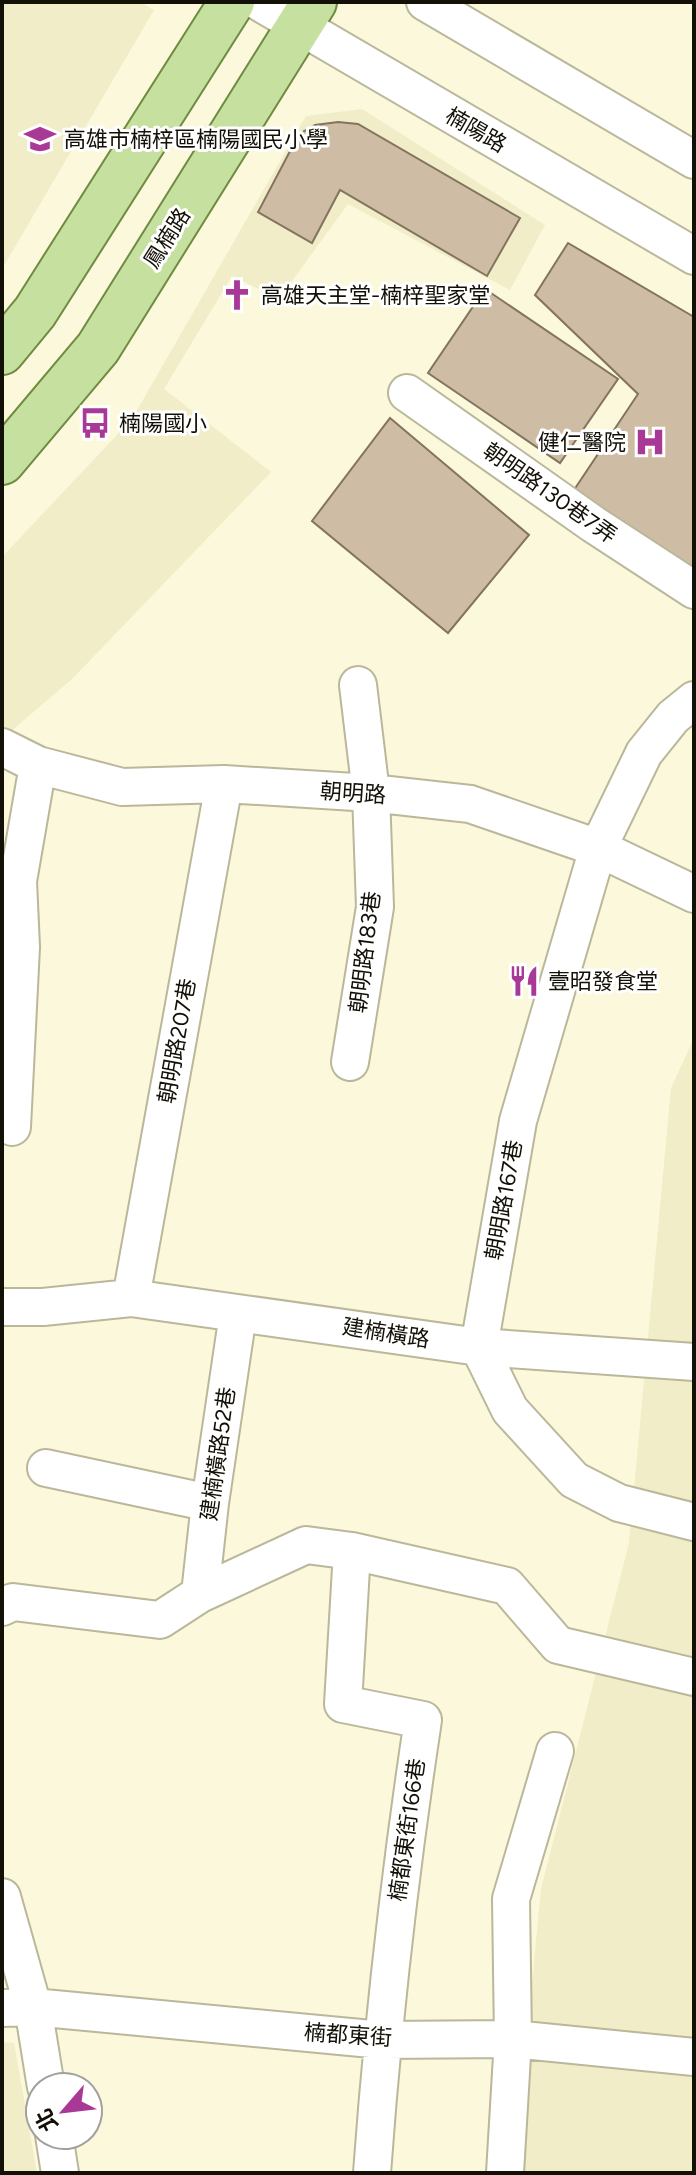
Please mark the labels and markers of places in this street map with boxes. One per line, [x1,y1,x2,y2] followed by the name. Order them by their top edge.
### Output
[23,122,57,156] school or university icon: 高雄市楠梓區楠陽國民小學
[64,126,328,153] place label: 高雄市楠梓區楠陽國民小學
[220,278,254,312] church icon: 高雄天主堂-楠梓聖家堂
[261,282,490,309] place label: 高雄天主堂-楠梓聖家堂
[78,406,112,440] bus stop icon: 楠陽國小
[119,410,207,437] place label: 楠陽國小
[633,425,667,459] hospital icon: 健仁醫院
[538,429,626,456] place label: 健仁醫院
[507,964,541,998] restaurant icon: 壹昭發食堂
[548,968,658,995] place label: 壹昭發食堂

